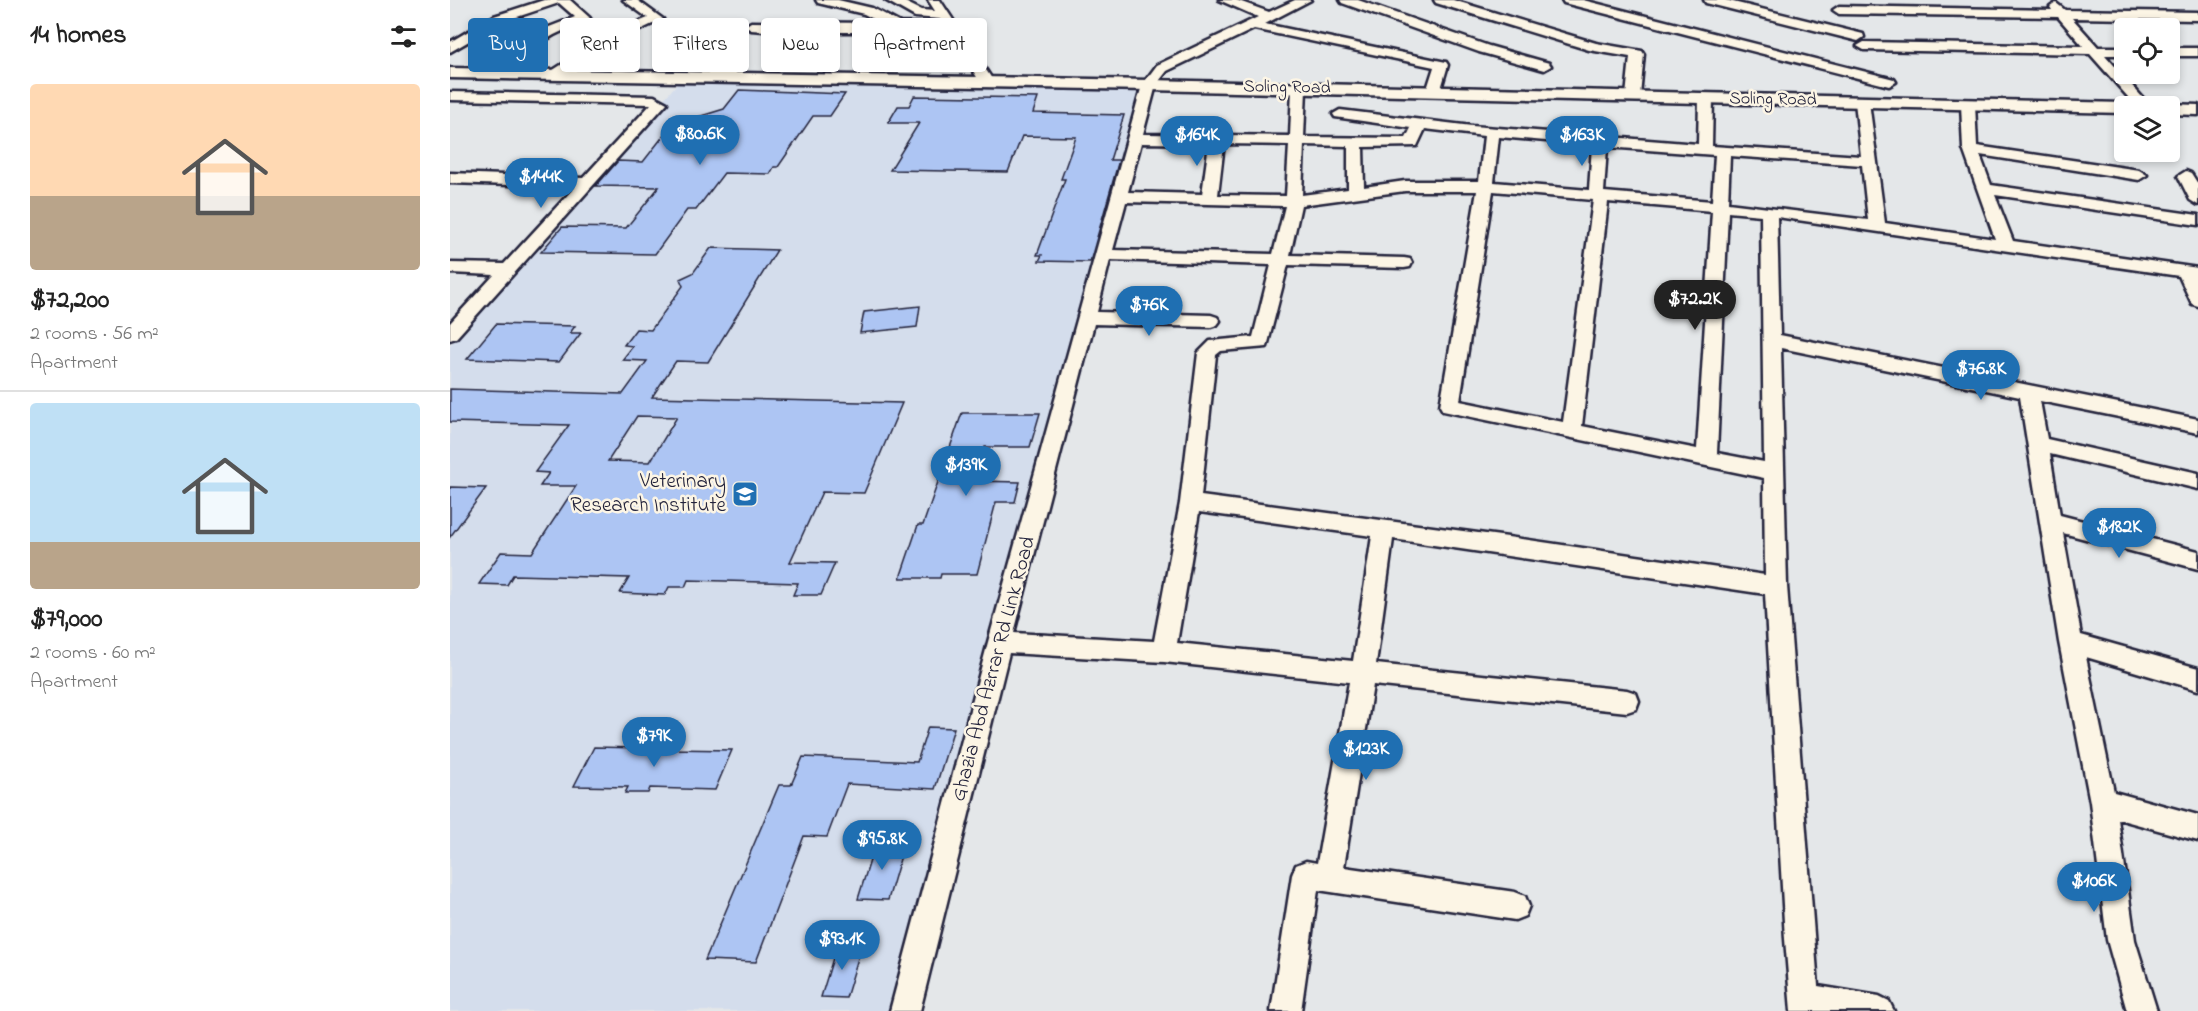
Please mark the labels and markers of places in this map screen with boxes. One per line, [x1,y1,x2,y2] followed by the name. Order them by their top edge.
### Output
[651,115,749,166] pin: $80.6K
[1155,116,1239,167] pin: $164K
[1540,116,1624,167] pin: $163K
[499,158,583,209] pin: $144K
[1646,280,1744,331] pin: $72.2K
[1113,286,1185,337] pin: $76K
[1932,350,2030,401] pin: $76.8K
[924,446,1008,497] pin: $139K
[570,467,727,521] place label: Veterinary Research Institute
[730,479,760,509] school or university icon: Veterinary Research Institute
[2077,508,2161,559] pin: $182K
[618,717,690,768] pin: $79K
[1324,730,1408,781] pin: $123K
[833,820,931,871] pin: $95.8K
[2052,862,2136,913] pin: $106K
[793,920,891,971] pin: $93.1K

